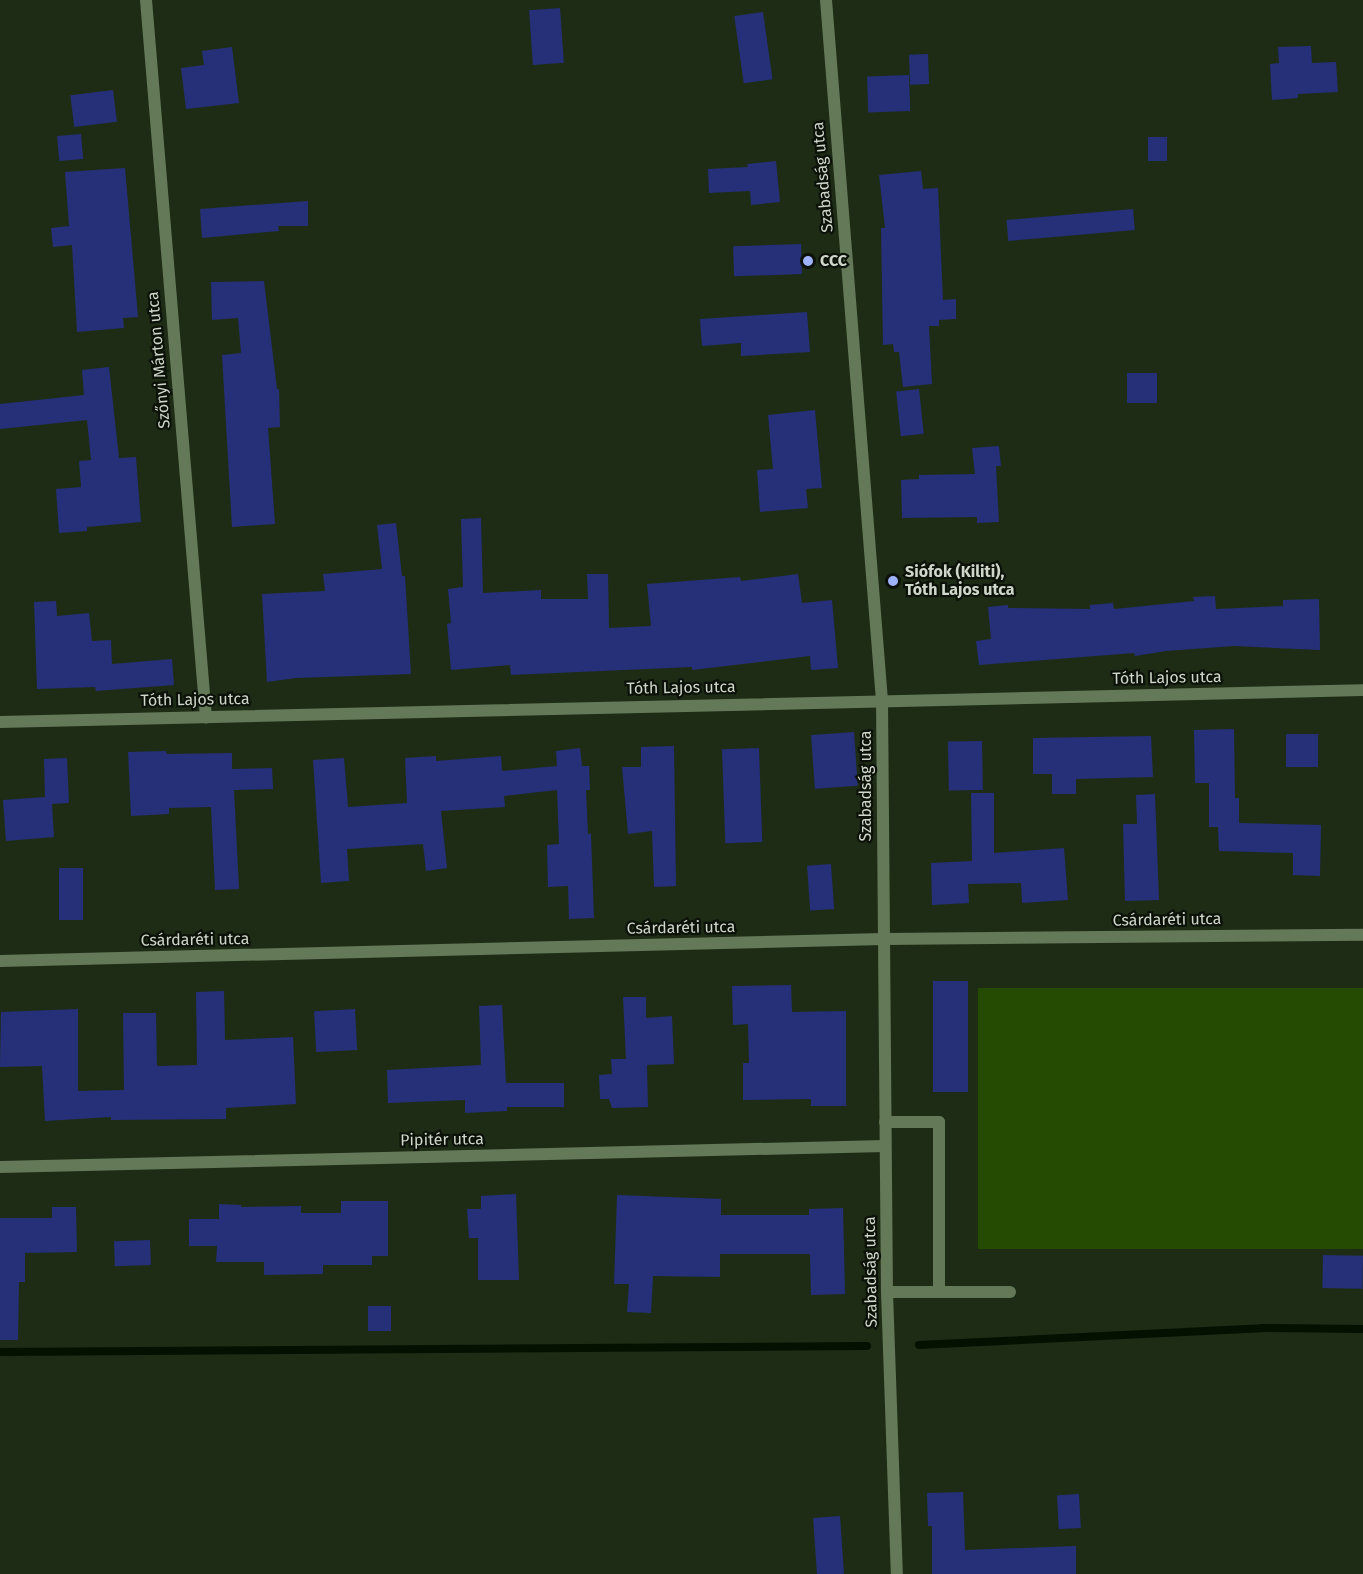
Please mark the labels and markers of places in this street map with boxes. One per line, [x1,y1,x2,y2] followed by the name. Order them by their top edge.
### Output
[820,251,847,271] place label: CCC
[801,254,815,268] marker: CCC
[905,562,1015,600] place label: Siófok (Kiliti), Tóth Lajos utca
[886,574,900,588] marker: Siófok (Kiliti), Tóth Lajos utca

